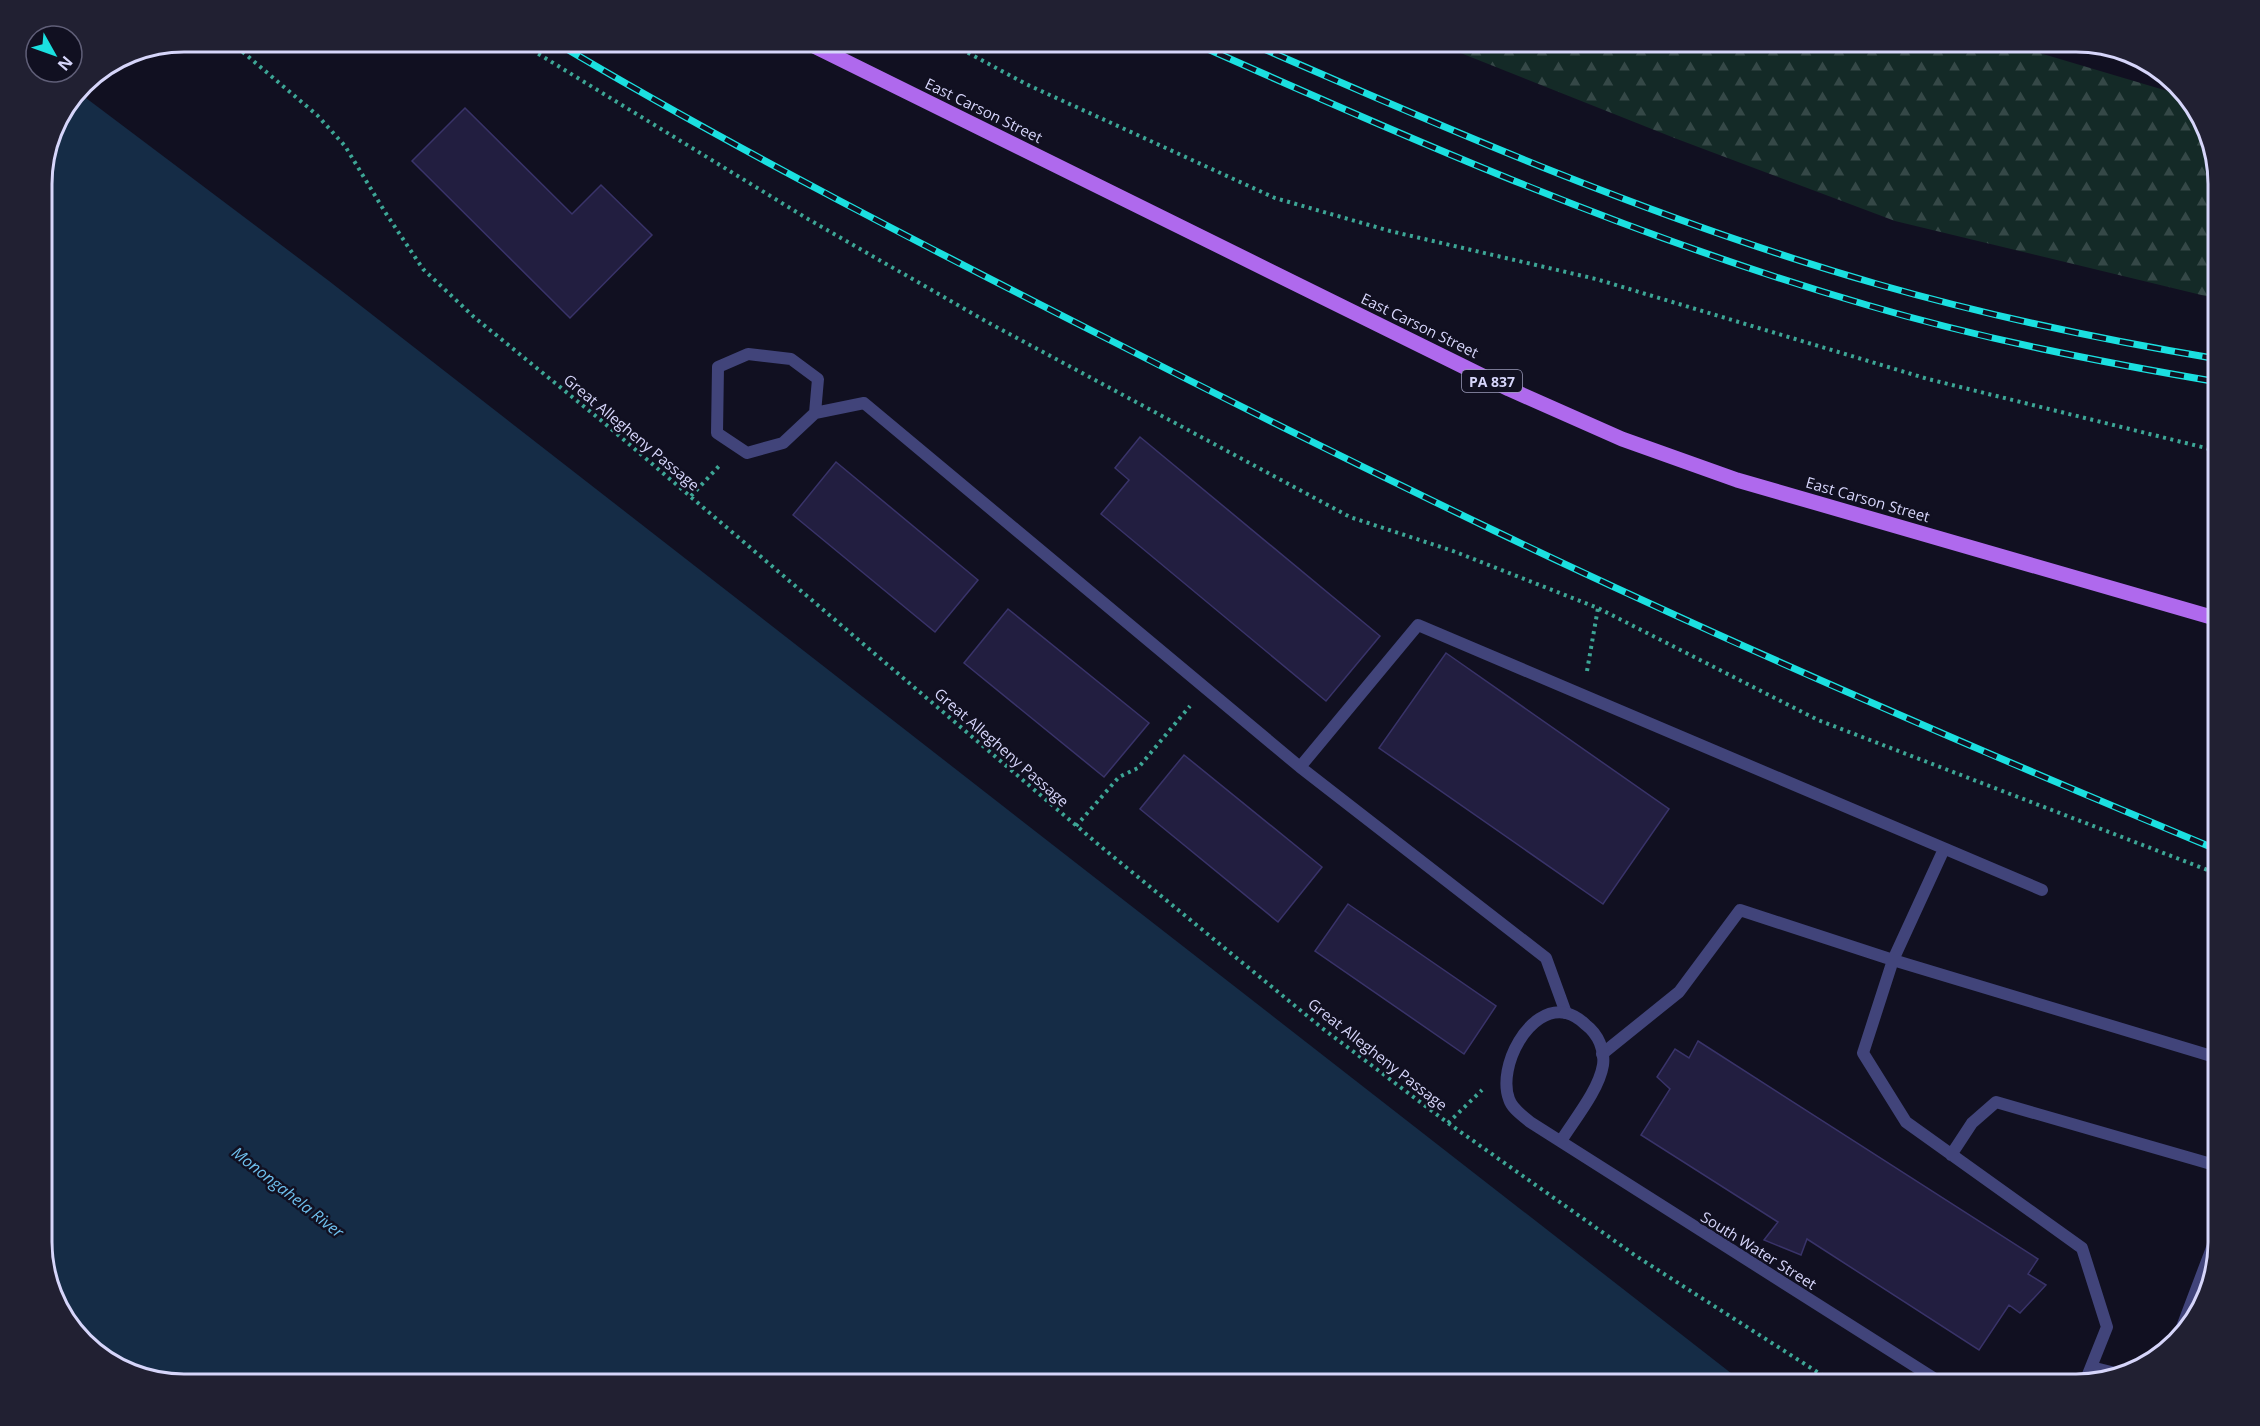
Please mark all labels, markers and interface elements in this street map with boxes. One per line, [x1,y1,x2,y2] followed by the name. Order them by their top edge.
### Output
[24,24,84,84] north arrow
[53,52,78,76] text: N
[922,73,1046,147] street label: East Carson Street
[1358,288,1482,362] street label: East Carson Street
[560,369,704,495] street label: Great Allegheny Passage
[1462,370,1522,392] road number: PA 837
[1804,472,1932,526] street label: East Carson Street
[931,683,1073,811] street label: Great Allegheny Passage
[1304,993,1452,1115] street label: Great Allegheny Passage
[227,1141,349,1243] water label: Monongahela River
[1697,1206,1821,1294] street label: South Water Street

